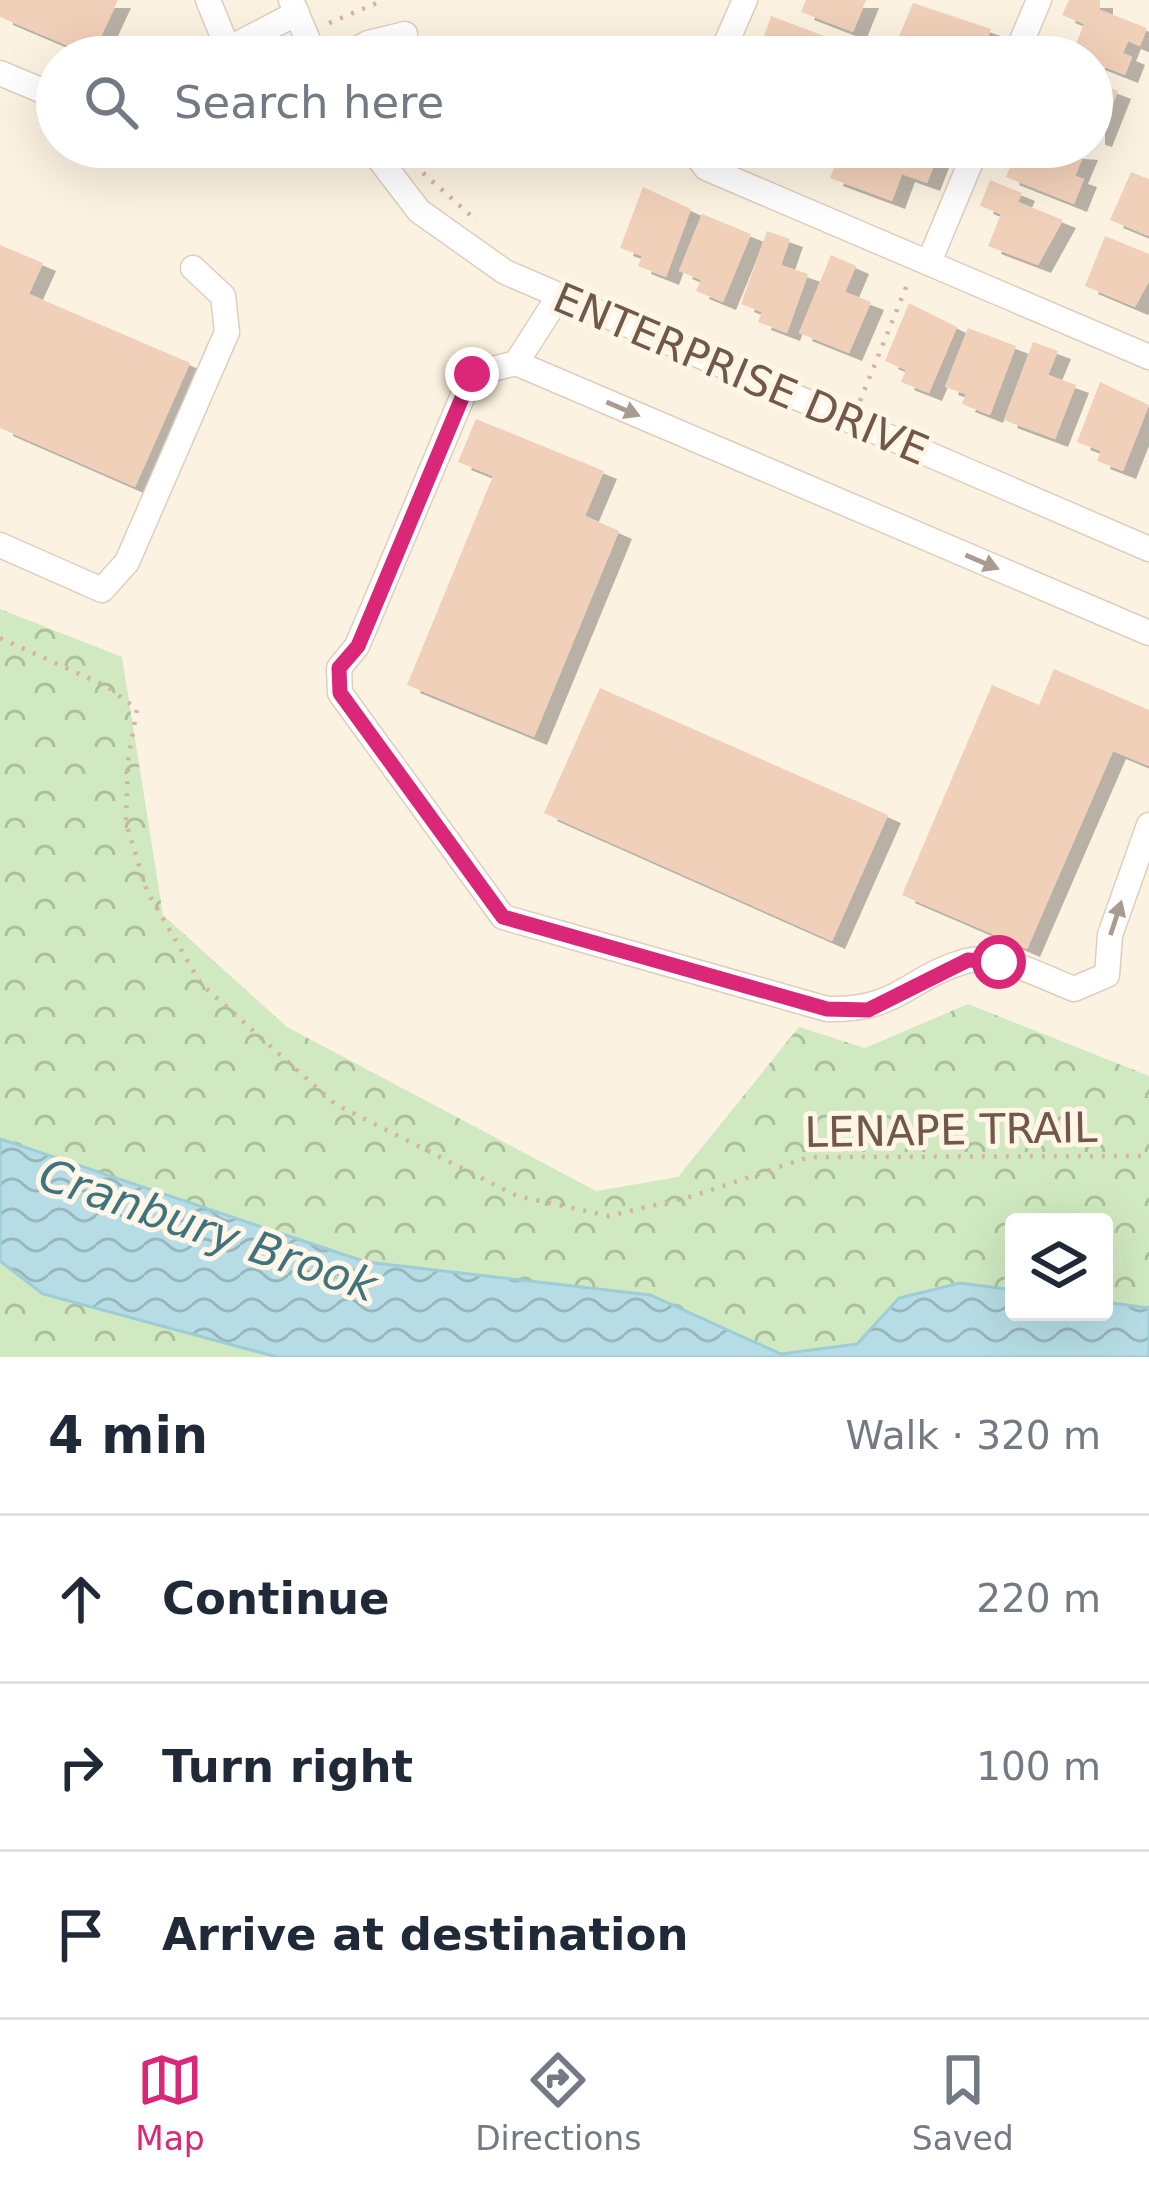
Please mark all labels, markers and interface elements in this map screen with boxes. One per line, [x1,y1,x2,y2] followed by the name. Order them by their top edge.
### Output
[36,36,1113,168] search box
[78,69,144,135] icon: search
[174,76,444,129] text: Search here
[546,273,936,475] street label: ENTERPRISE DRIVE
[445,347,499,401] route end
[605,400,641,419] one-way arrow
[964,553,1000,572] one-way arrow
[1108,899,1127,936] one-way arrow
[972,935,1026,989] route start
[804,1103,1098,1157] street label: LENAPE TRAIL
[32,1147,385,1313] water label: Cranbury Brook
[1005,1213,1113,1321] map controls
[1005,1213,1113,1321] button: layers
[48,1406,208,1465] text: 4 min
[846,1413,1101,1458] text: Walk · 320 m
[48,1566,114,1632] icon: ahead
[162,1572,390,1625] text: Continue
[976,1576,1101,1621] text: 220 m
[48,1734,114,1800] icon: right
[162,1740,413,1793] text: Turn right
[976,1744,1101,1789] text: 100 m
[48,1902,114,1968] icon: arrive
[162,1908,688,1961] text: Arrive at destination
[135,2047,205,2158] tab: Map
[475,2047,641,2158] tab: Directions
[912,2047,1014,2158] tab: Saved

